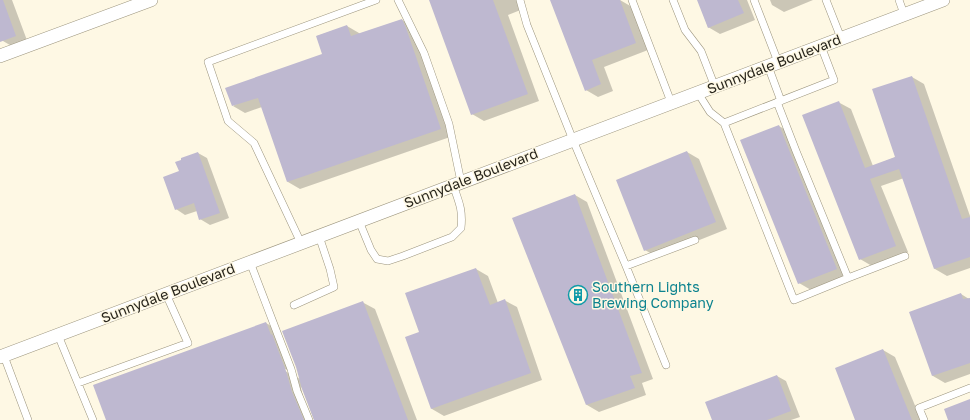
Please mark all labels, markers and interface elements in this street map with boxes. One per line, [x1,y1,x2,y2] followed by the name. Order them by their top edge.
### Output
[704,30,843,97] street label: Sunnydale Boulevard
[401,144,540,211] street label: Sunnydale Boulevard
[98,259,237,326] street label: Sunnydale Boulevard
[592,278,714,311] place label: Southern Lights Brewing Company
[567,284,589,306] building icon: Southern Lights Brewing Company

